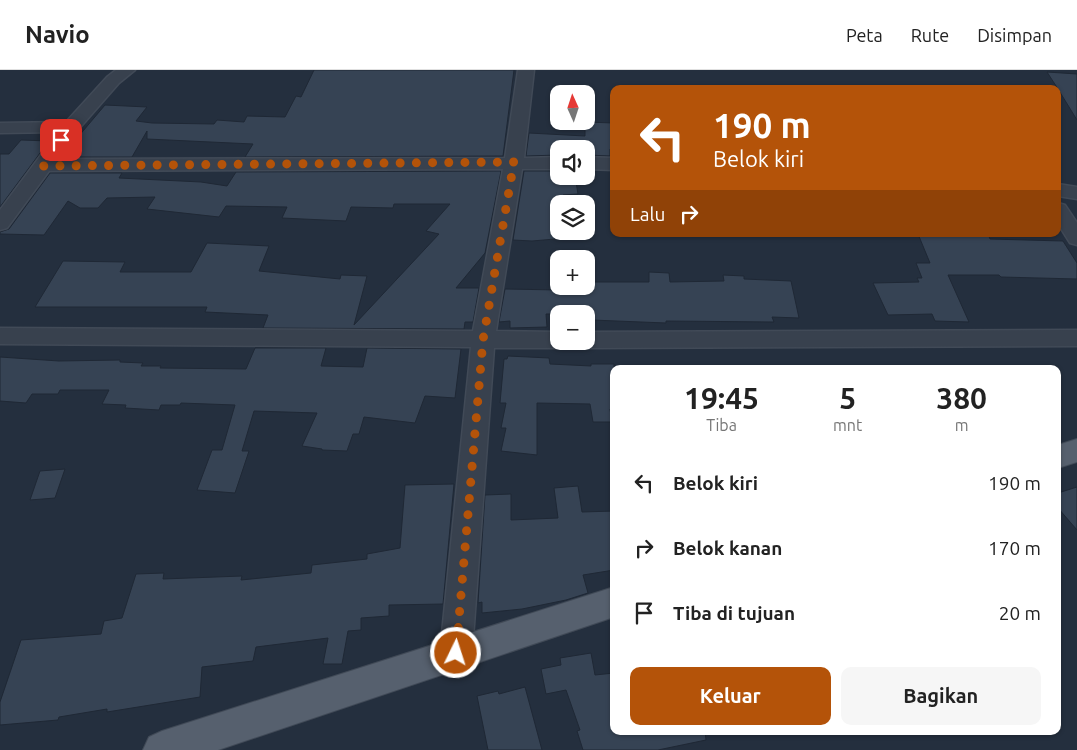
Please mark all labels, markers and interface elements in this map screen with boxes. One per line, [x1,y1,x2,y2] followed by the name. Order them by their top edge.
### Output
[25,21,90,48] text: Navio
[846,25,883,45] text: Peta
[911,25,949,45] text: Rute
[977,25,1052,45] text: Disimpan
[550,85,595,130] north arrow
[550,85,595,350] map controls
[630,105,695,170] icon: left
[713,105,811,145] text: 190 m
[40,119,82,161] pin
[47,126,75,154] icon: arrive
[550,140,595,185] button: sound
[713,146,804,171] text: Belok kiri
[550,195,595,240] button: layers
[675,200,703,228] icon: right
[630,203,665,225] text: Lalu
[550,250,595,295] button: +
[550,305,595,350] button: −
[684,381,759,415] text: 19:45
[839,381,856,415] text: 5
[936,381,987,415] text: 380
[706,416,737,434] text: Tiba
[833,416,862,434] text: mnt
[955,416,969,434] text: m
[630,469,658,497] icon: left
[673,472,758,494] text: Belok kiri
[988,472,1041,494] text: 190 m
[630,534,658,562] icon: right
[673,537,782,559] text: Belok kanan
[988,537,1041,559] text: 170 m
[630,599,658,627] icon: arrive
[673,602,795,624] text: Tiba di tujuan
[999,602,1041,624] text: 20 m
[429,626,481,678] position arrow
[630,667,831,725] button: Keluar
[841,667,1041,725] button: Bagikan

